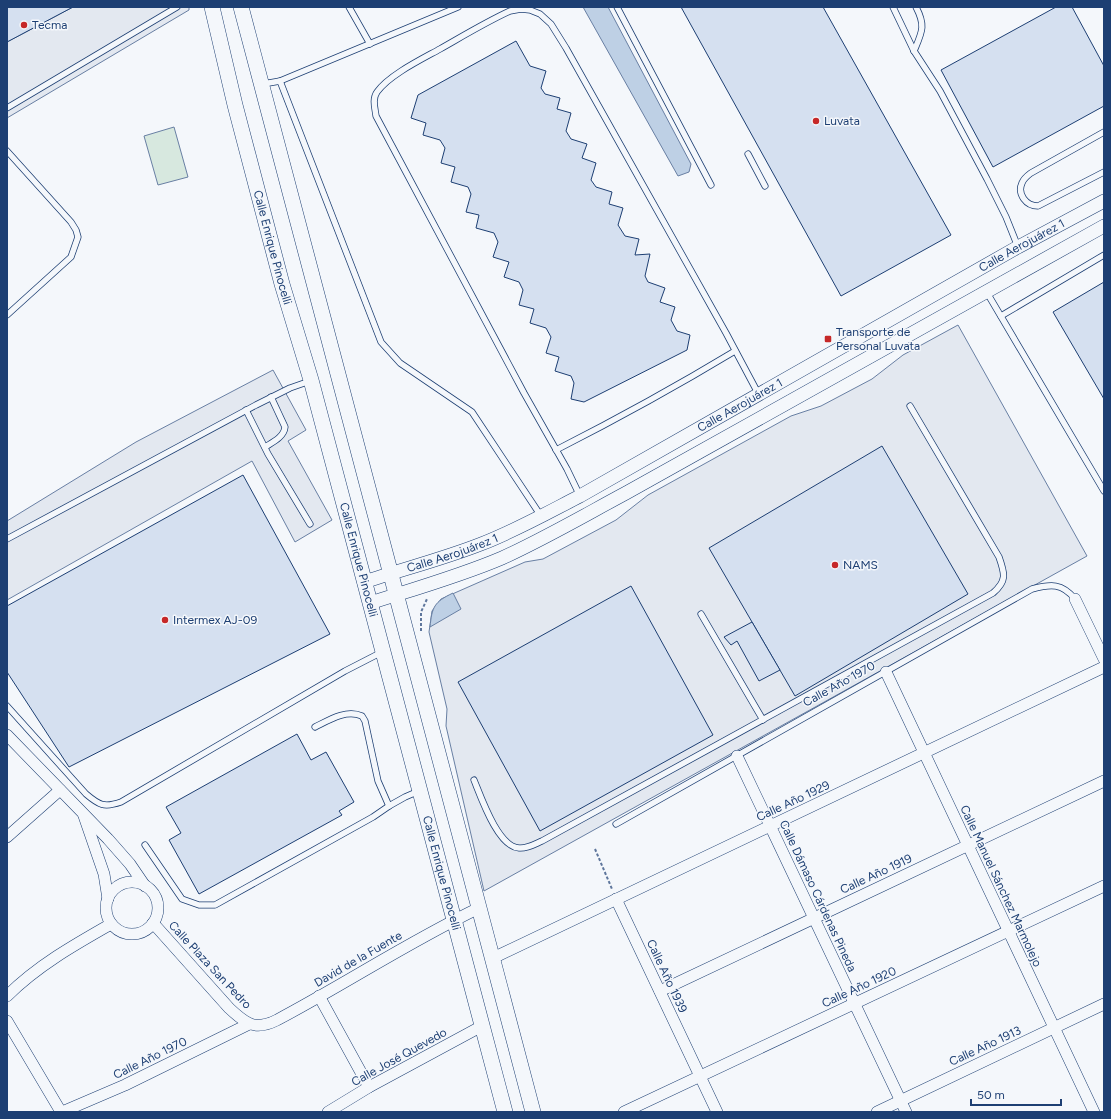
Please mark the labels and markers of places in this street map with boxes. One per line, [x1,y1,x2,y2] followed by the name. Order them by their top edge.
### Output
[32,18,67,32] place label: Tecma
[19,20,29,30] marker: Tecma
[824,114,860,128] place label: Luvata
[811,116,821,126] marker: Luvata
[836,325,920,353] place label: Transporte de Personal Luvata
[823,334,833,344] marker: Transporte de Personal Luvata
[843,558,878,572] place label: NAMS
[830,560,840,570] marker: NAMS
[173,613,257,627] place label: Intermex AJ-09
[160,615,170,625] marker: Intermex AJ-09

